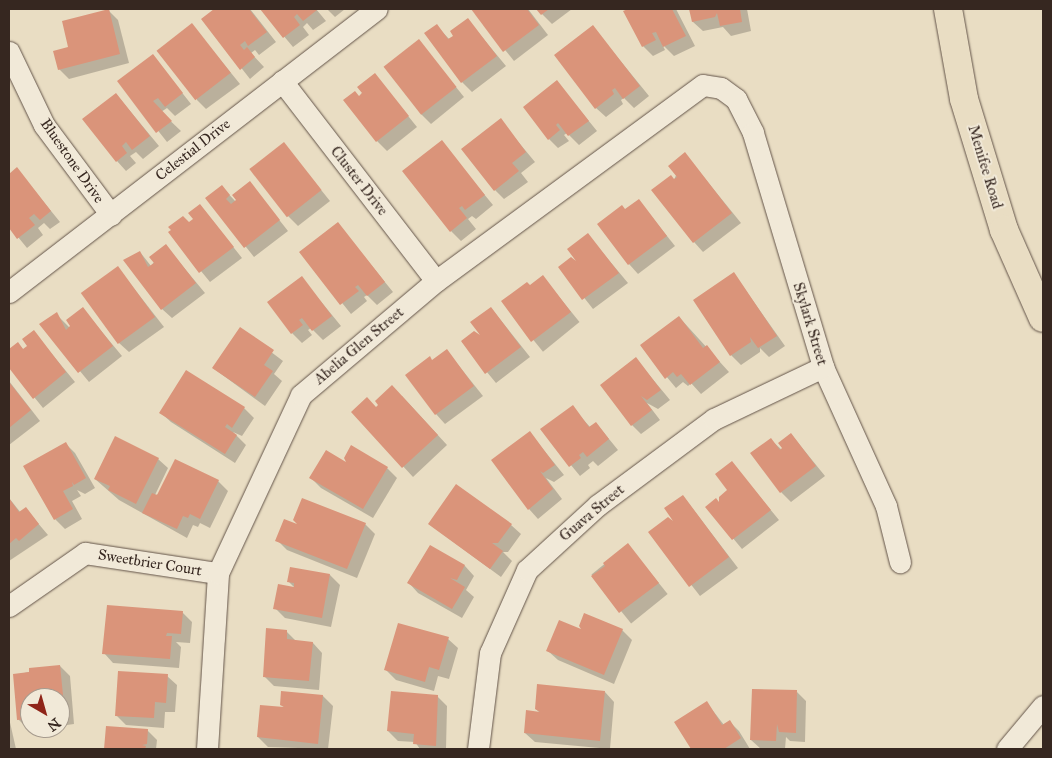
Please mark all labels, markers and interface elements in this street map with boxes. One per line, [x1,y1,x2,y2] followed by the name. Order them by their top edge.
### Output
[36,115,108,207] street label: Bluestone Drive
[152,115,234,185] street label: Celestial Drive
[964,123,1006,211] street label: Menifee Road
[326,143,392,219] street label: Cluster Drive
[789,280,831,368] street label: Skylark Street
[311,303,407,389] street label: Abelia Glen Street
[556,481,628,545] street label: Guava Street
[97,546,203,580] street label: Sweetbrier Court
[20,688,70,738] north arrow
[44,714,64,735] text: N

